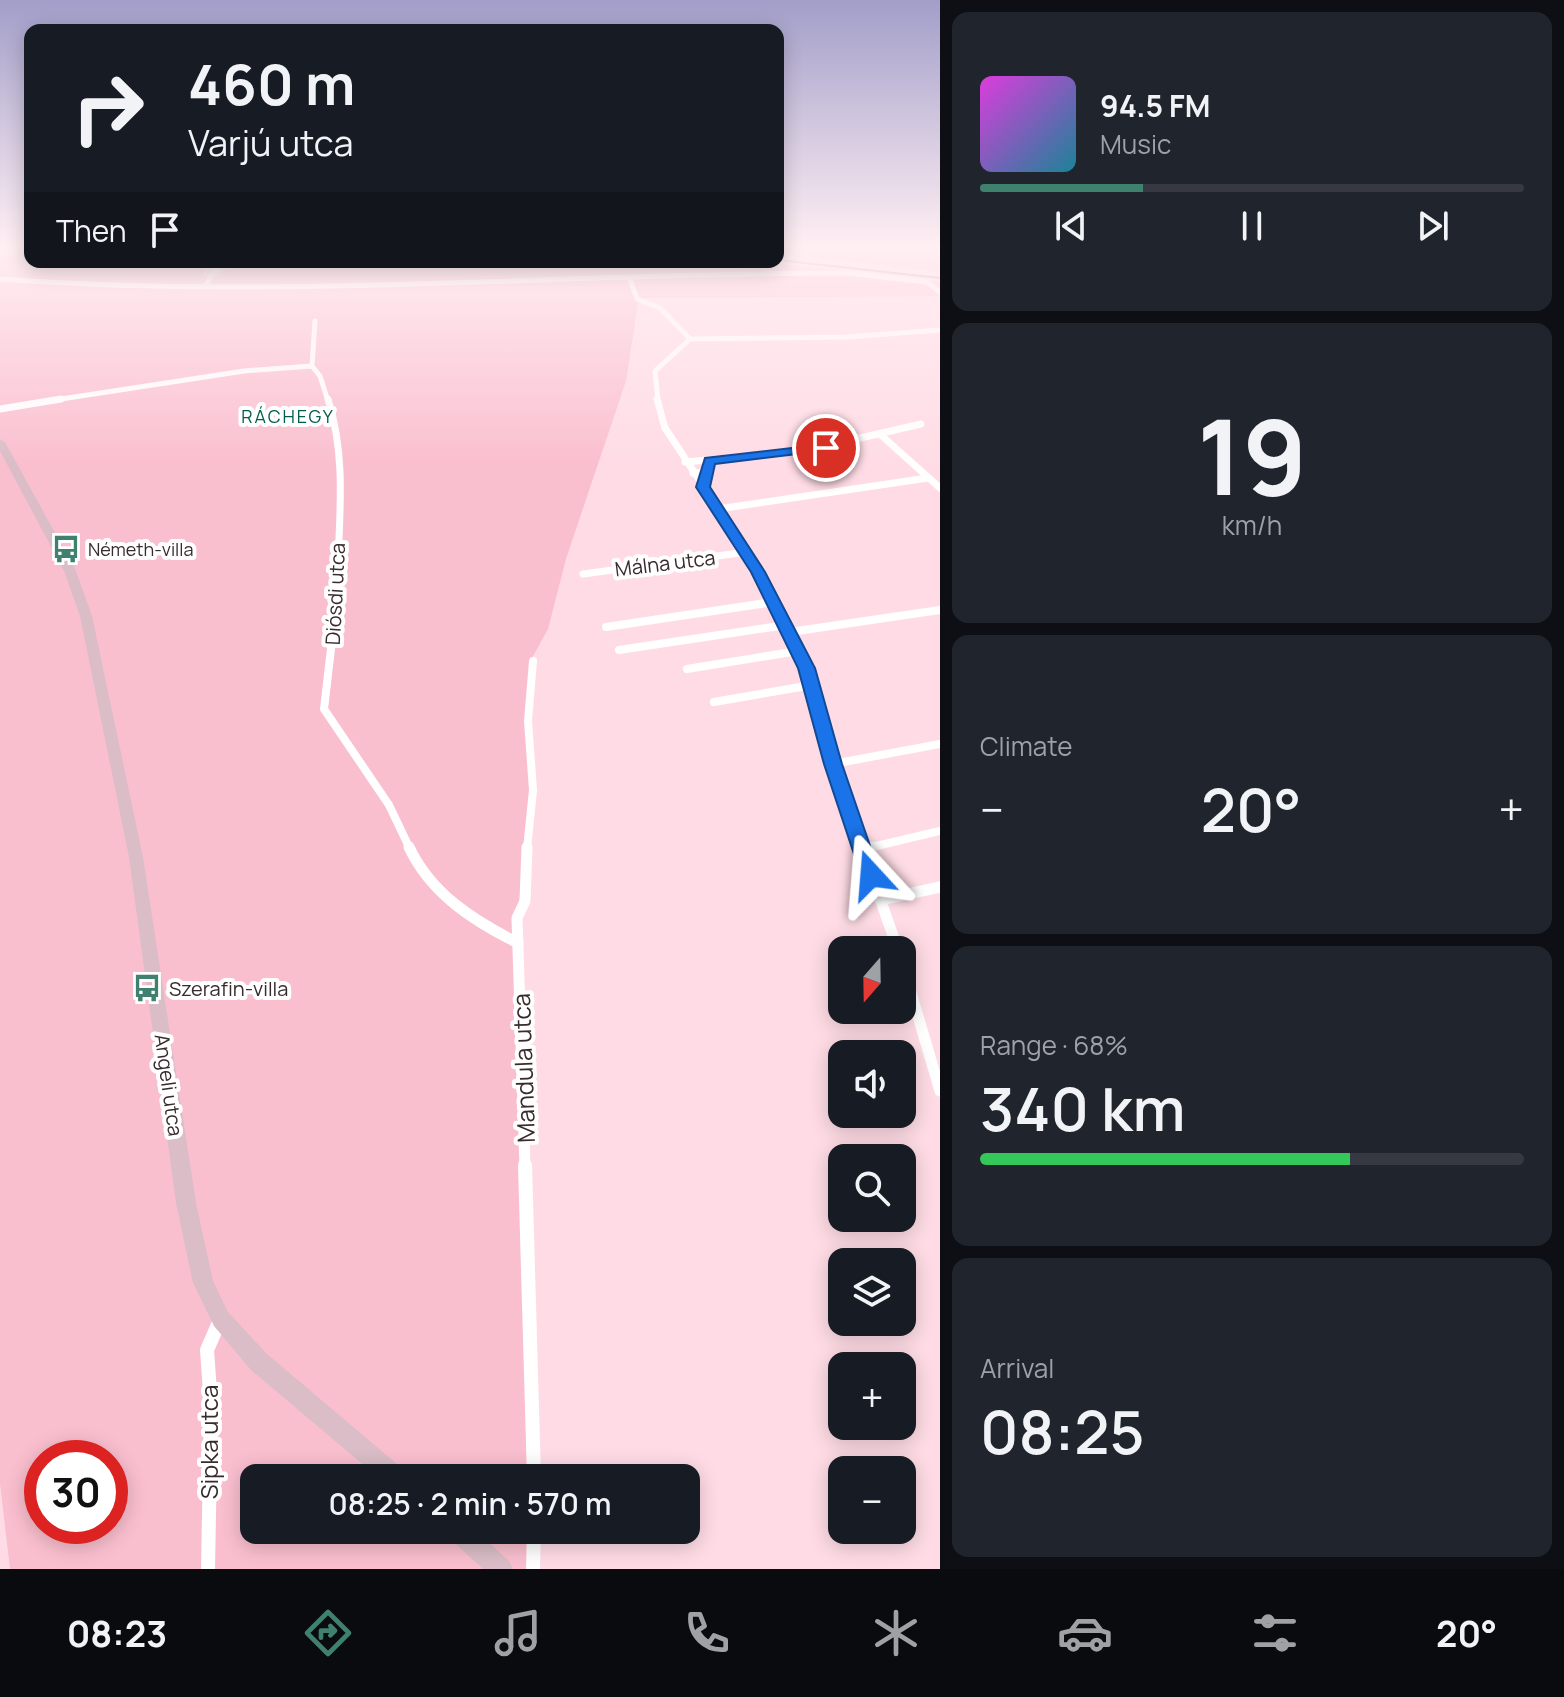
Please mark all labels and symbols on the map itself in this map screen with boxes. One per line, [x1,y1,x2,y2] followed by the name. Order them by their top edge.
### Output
[241,404,335,428] district label: RÁCHEGY
[792,414,860,482] pin
[51,534,81,564] bus stop icon: Németh-villa
[88,537,194,561] place label: Németh-villa
[319,542,351,646] street label: Diósdi utca
[613,543,717,583] street label: Málna utca
[829,833,913,917] position arrow
[828,936,916,1024] north arrow
[132,973,162,1003] bus stop icon: Szerafin-villa
[169,975,288,1002] place label: Szerafin-villa
[504,993,542,1143] street label: Mandula utca
[148,1032,190,1138] street label: Angeli utca
[192,1385,225,1499] street label: Sipka utca
[24,1440,128,1544] speed limit sign: 30

